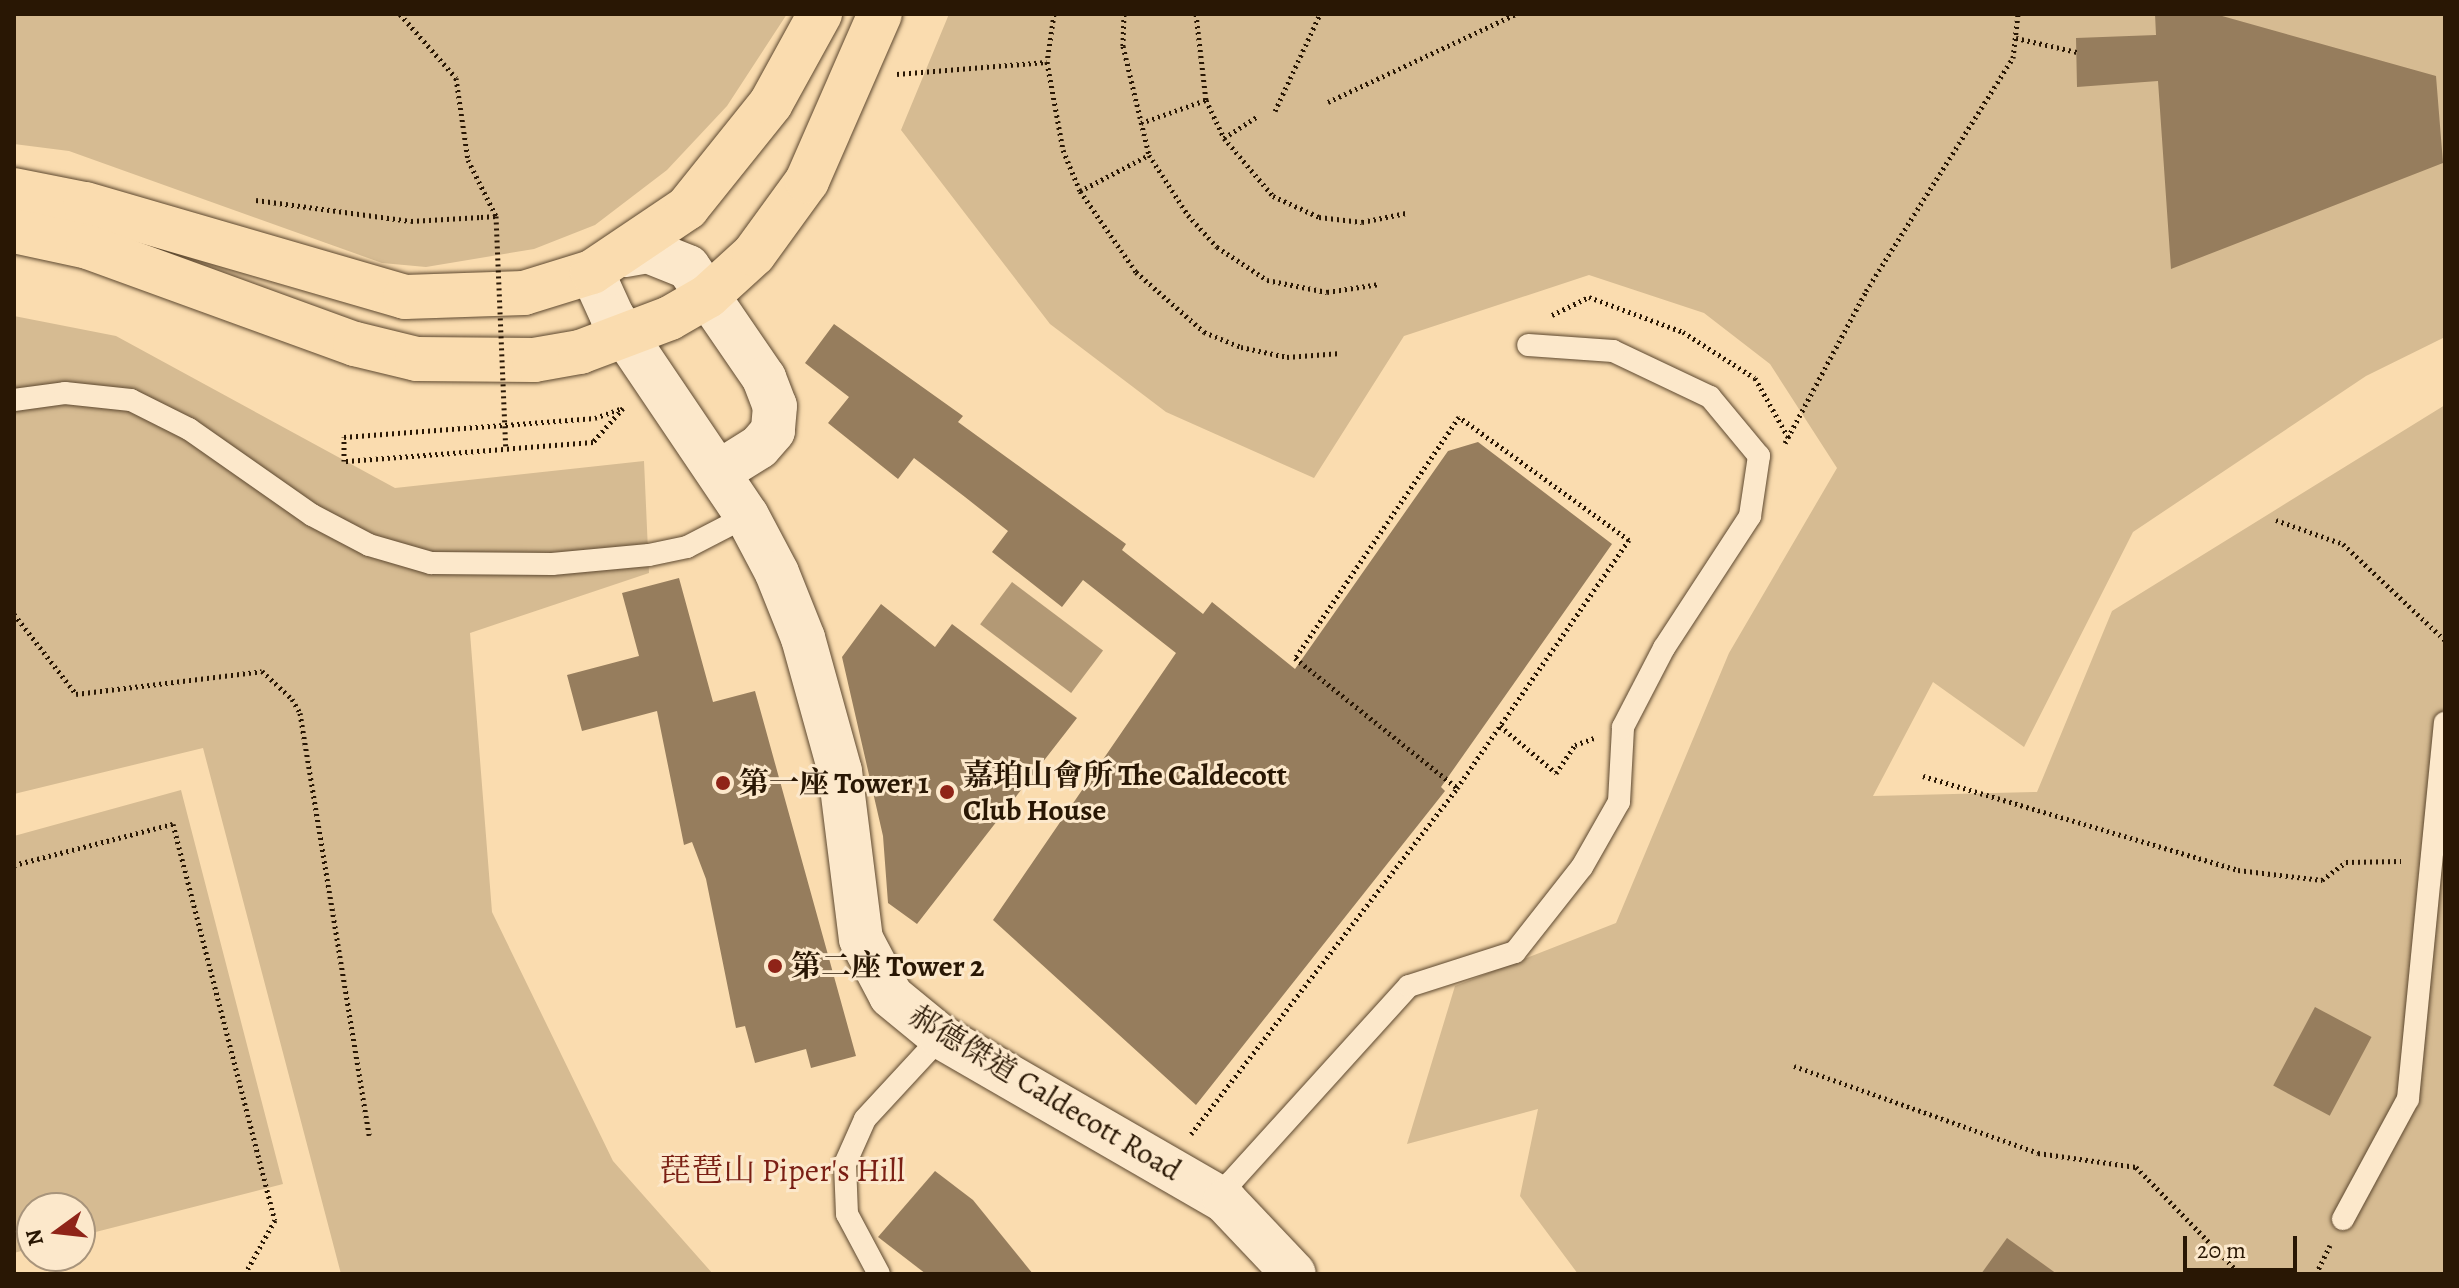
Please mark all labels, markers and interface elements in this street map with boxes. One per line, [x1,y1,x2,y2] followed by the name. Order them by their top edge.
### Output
[963,757,1287,828] place label: 嘉珀山會所 The Caldecott Club House
[739,765,929,801] place label: 第一座 Tower 1
[714,774,732,792] marker: 第一座 Tower 1
[938,783,956,801] marker: 嘉珀山會所 The Caldecott Club House
[791,948,985,984] place label: 第二座 Tower 2
[766,957,784,975] marker: 第二座 Tower 2
[902,997,1188,1189] street label: 郝德傑道 Caldecott Road
[659,1151,905,1189] district label: 琵琶山 Piper's Hill
[16,1192,96,1272] north arrow
[2187,1220,2301,1270] scale bar
[18,1226,51,1249] text: N
[2197,1234,2246,1266] text: 20 m

